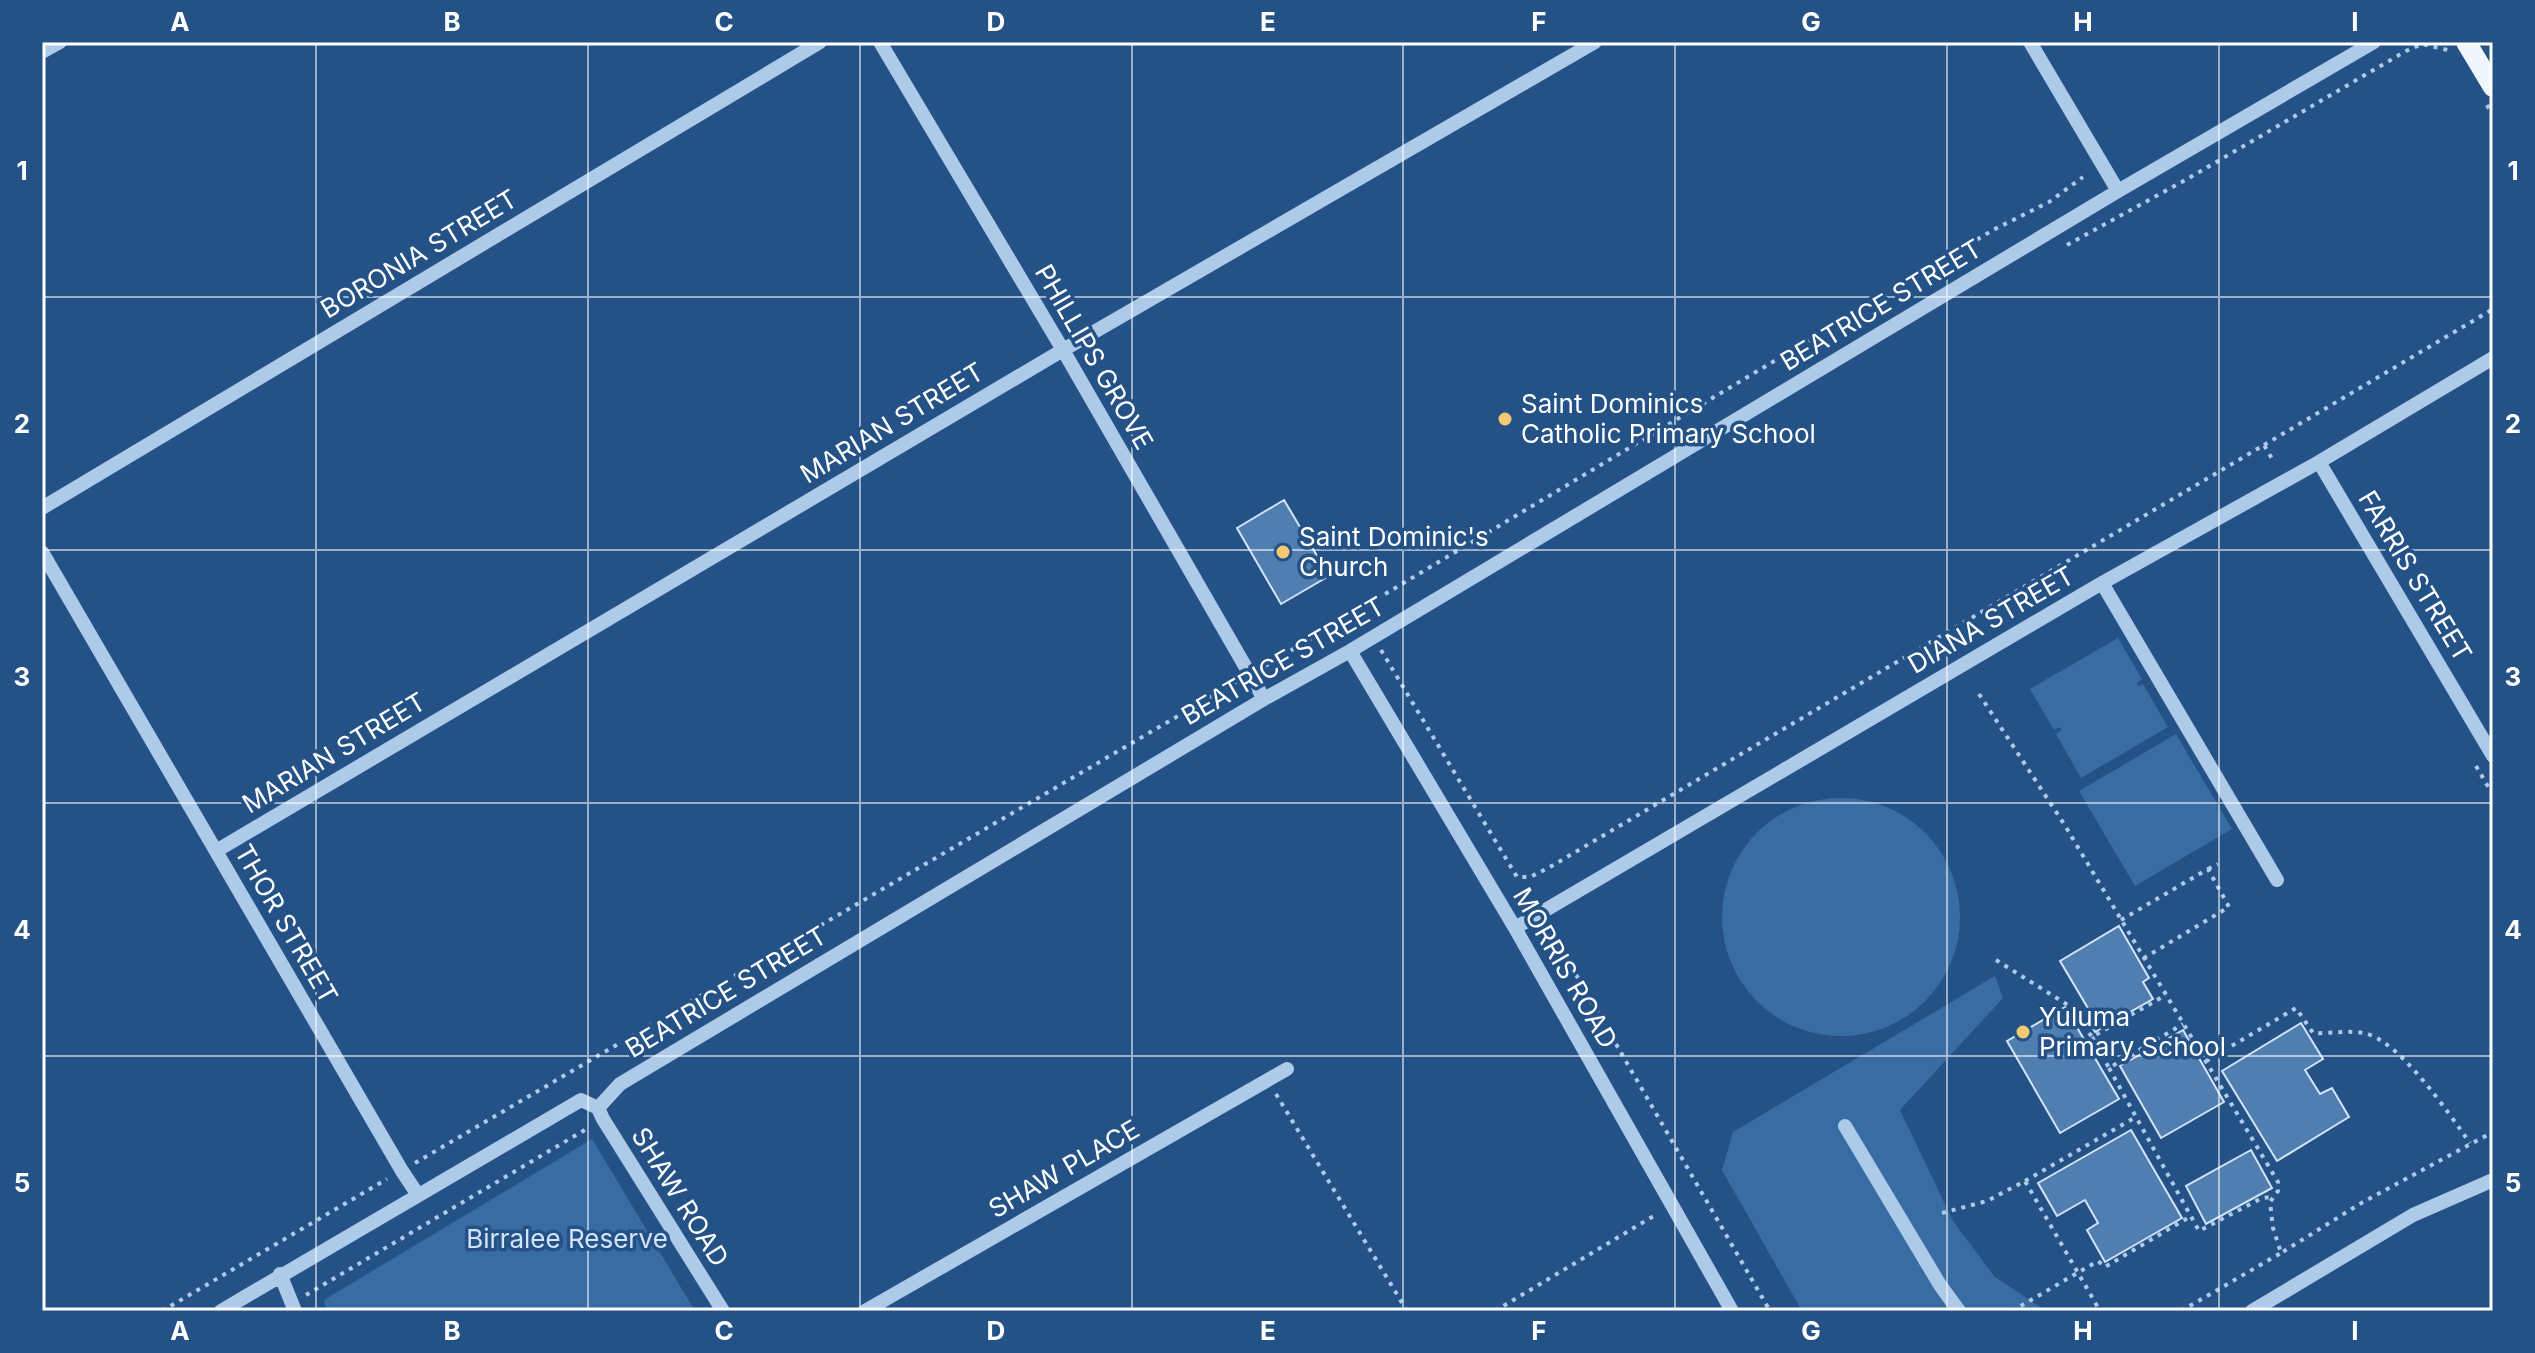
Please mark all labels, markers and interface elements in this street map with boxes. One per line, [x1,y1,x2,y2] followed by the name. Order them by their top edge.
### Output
[170,6,190,37] text: A
[443,6,461,37] text: B
[714,6,734,37] text: C
[987,6,1005,37] text: D
[1260,6,1276,37] text: E
[1531,6,1547,37] text: F
[1801,6,1821,37] text: G
[2073,6,2093,37] text: H
[2351,6,2359,37] text: I
[16,155,28,186] text: 1
[2507,155,2519,186] text: 1
[315,183,523,324] street label: BORONIA STREET
[1775,232,1987,377] street label: BEATRICE STREET
[1029,259,1160,455] street label: PHILLIPS GROVE
[795,356,989,489] street label: MARIAN STREET
[1521,388,1816,449] place label: Saint Dominics Catholic Primary School
[14,408,30,439] text: 2
[2505,408,2521,439] text: 2
[1496,410,1514,428] marker: Saint Dominics Catholic Primary School
[2352,485,2479,667] street label: FARRIS STREET
[1299,521,1489,582] place label: Saint Dominic's Church
[1274,543,1292,561] marker: Saint Dominic's Church
[1902,559,2079,680] street label: DIANA STREET
[1176,590,1390,731] street label: BEATRICE STREET
[14,661,30,692] text: 3
[2505,661,2521,692] text: 3
[237,686,431,819] street label: MARIAN STREET
[228,839,344,1009] street label: THOR STREET
[1507,882,1624,1054] street label: MORRIS ROAD
[13,914,31,945] text: 4
[2504,914,2522,945] text: 4
[620,919,832,1064] street label: BEATRICE STREET
[2039,1001,2226,1062] place label: Yuluma Primary School
[2014,1023,2032,1041] marker: Yuluma Primary School
[983,1113,1144,1224] street label: SHAW PLACE
[625,1122,735,1272] street label: SHAW ROAD
[14,1167,30,1198] text: 5
[2505,1167,2521,1198] text: 5
[466,1223,668,1254] park label: Birralee Reserve
[170,1315,190,1346] text: A
[443,1315,461,1346] text: B
[714,1315,734,1346] text: C
[987,1315,1005,1346] text: D
[1260,1315,1276,1346] text: E
[1531,1315,1547,1346] text: F
[1801,1315,1821,1346] text: G
[2073,1315,2093,1346] text: H
[2351,1315,2359,1346] text: I

